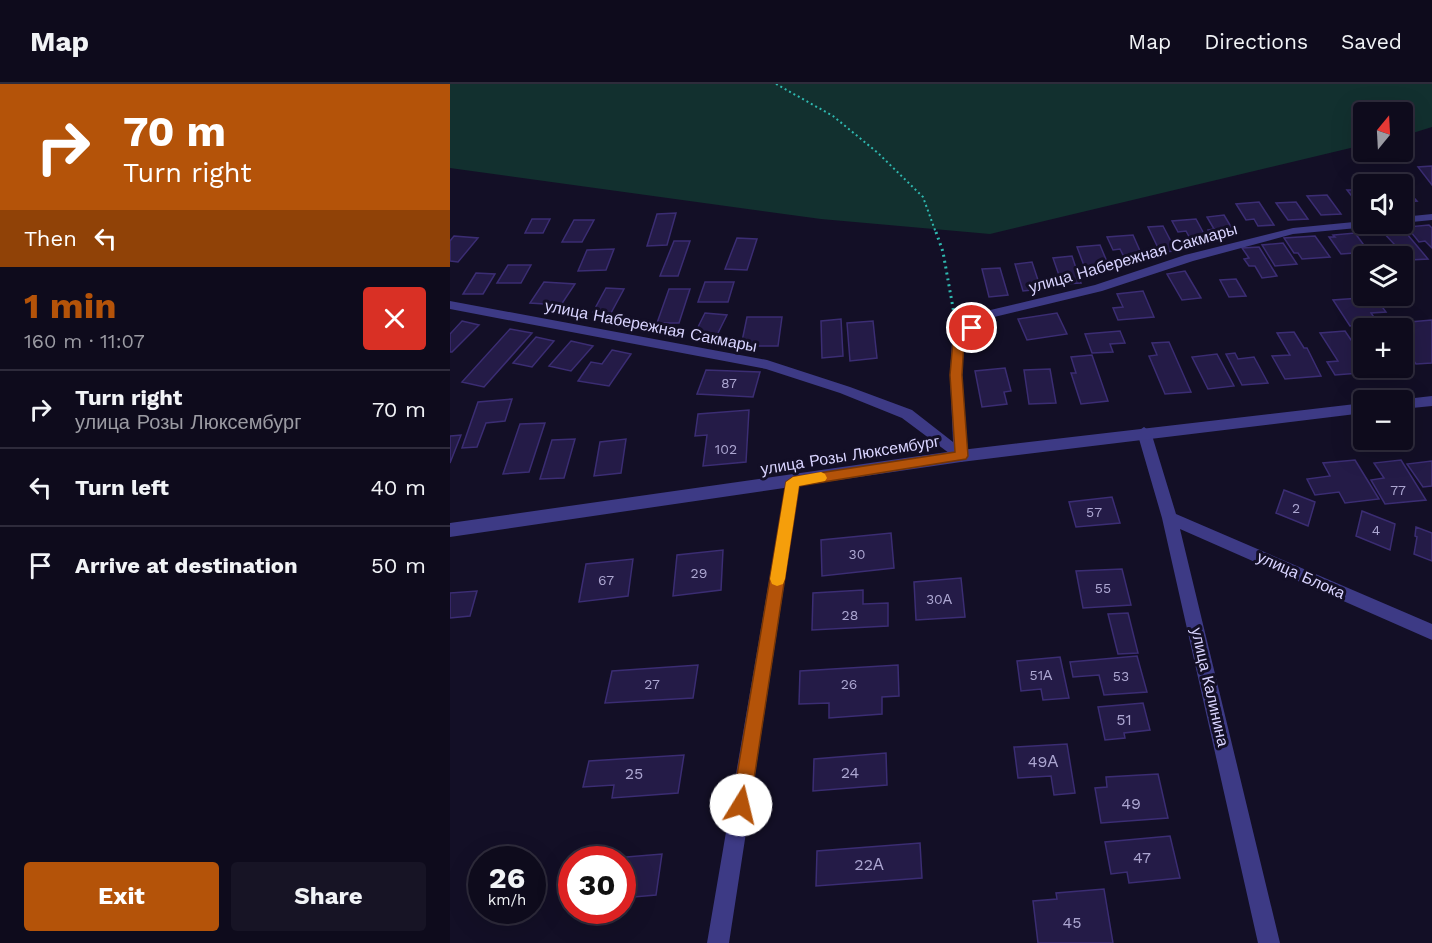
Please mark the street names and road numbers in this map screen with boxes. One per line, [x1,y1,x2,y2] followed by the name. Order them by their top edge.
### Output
[1027,219,1239,297] street label: улица Набережная Сакмары
[543,296,759,356] street label: улица Набережная Сакмары
[759,431,941,479] street label: улица Розы Люксембург
[1254,547,1348,603] street label: улица Блока
[1187,626,1233,748] street label: улица Калинина

